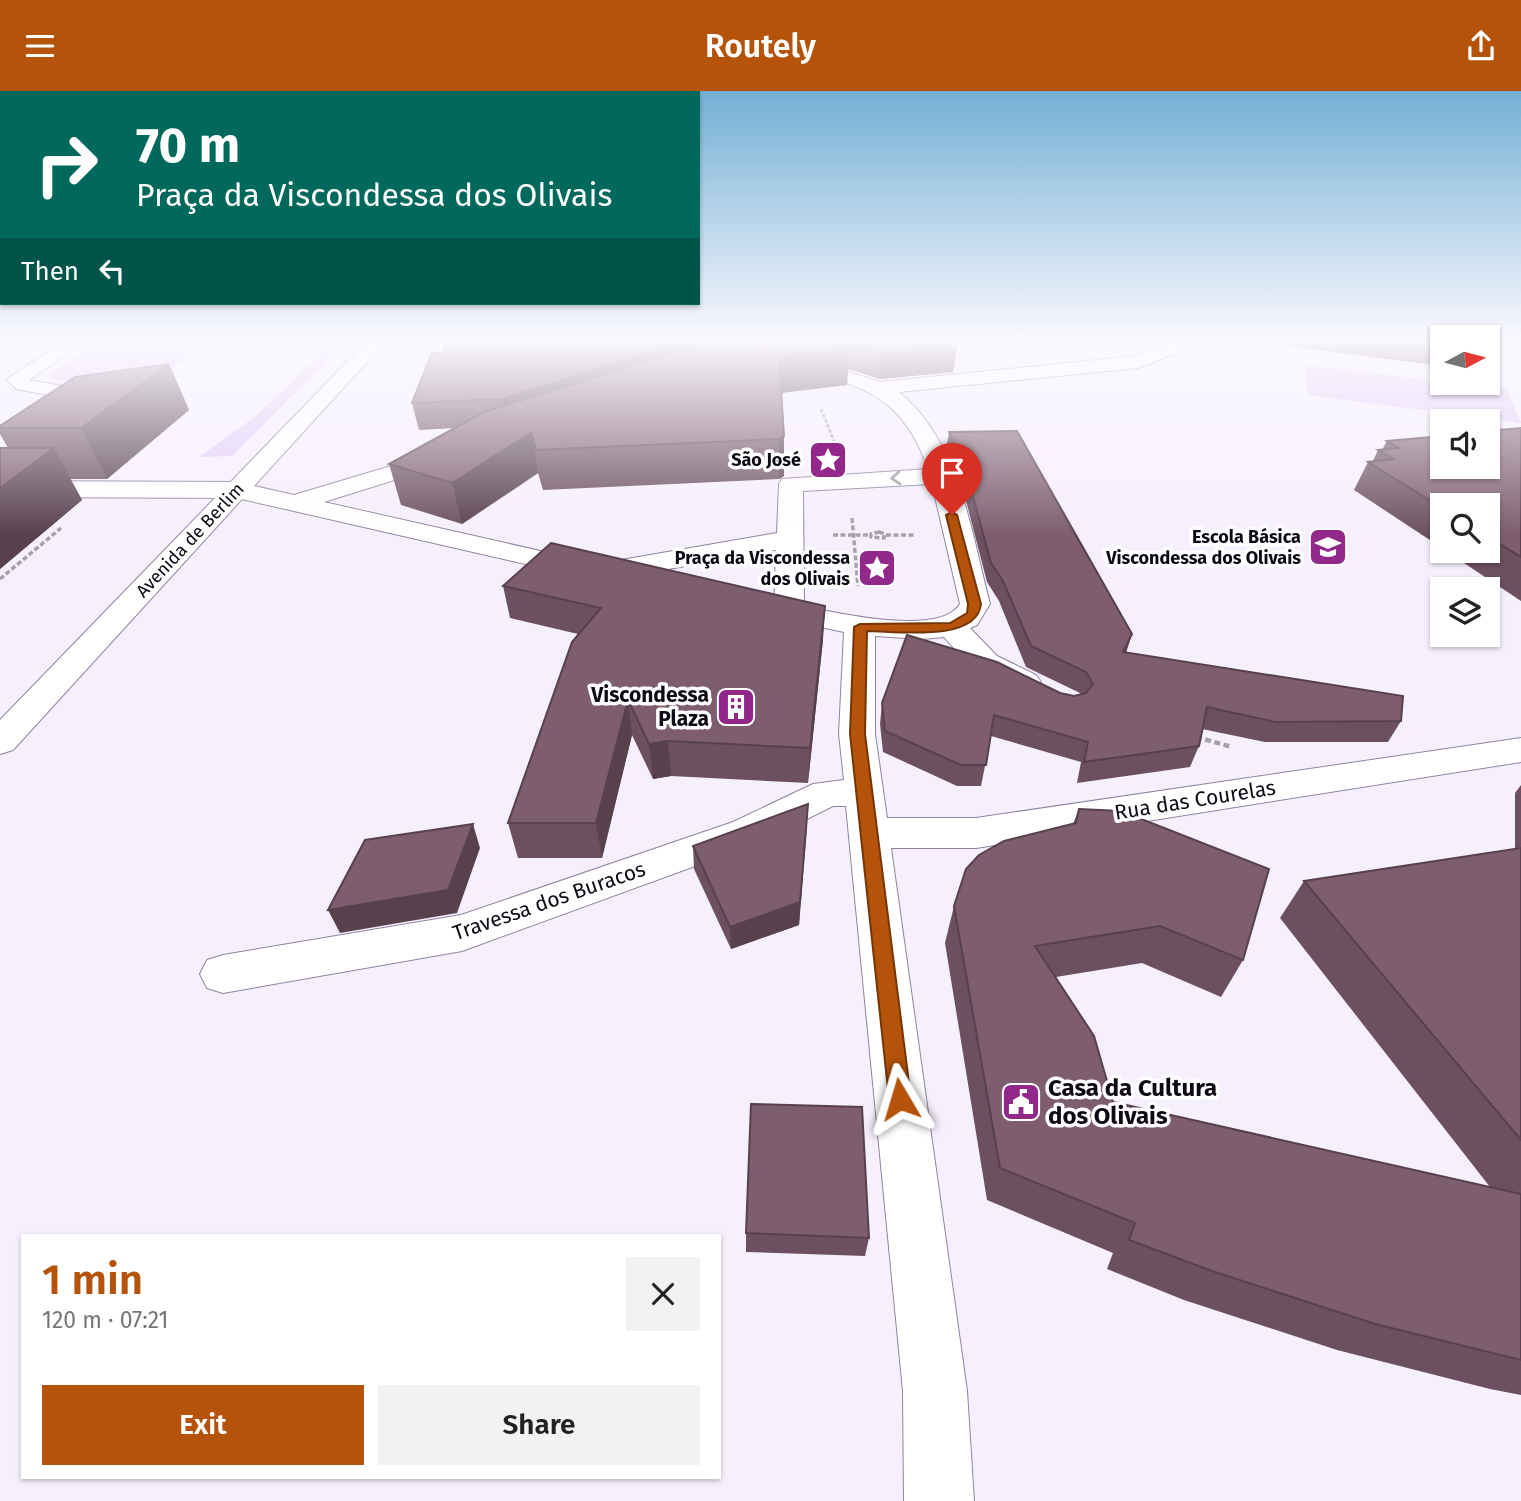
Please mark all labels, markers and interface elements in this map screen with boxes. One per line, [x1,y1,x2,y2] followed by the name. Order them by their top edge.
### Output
[21,27,59,65] icon: menu
[705,27,816,65] text: Routely
[1462,27,1500,65] icon: share
[136,116,240,175] text: 70 m
[21,119,112,210] icon: right
[136,176,612,214] text: Praça da Viscondessa dos Olivais
[93,252,131,290] icon: left
[21,256,79,287] text: Then
[1430,325,1500,395] north arrow
[1430,325,1500,647] map controls
[1430,409,1500,479] button: sound
[807,439,849,481] place icon: São José
[922,443,982,515] pin
[731,449,801,471] place label: São José
[933,454,971,492] icon: arrive
[890,470,901,485] one-way arrow
[131,478,249,602] street label: Avenida de Berlim
[1430,493,1500,563] button: search
[1105,526,1301,569] place label: Escola Básica Viscondessa dos Olivais
[1307,526,1349,568] school or university icon: Escola Básica Viscondessa dos Olivais
[675,547,850,590] place label: Praça da Viscondessa dos Olivais
[856,547,898,589] place icon: Praça da Viscondessa dos Olivais
[1430,577,1500,647] button: layers
[590,682,709,732] place label: Viscondessa Plaza
[715,686,757,728] building icon: Viscondessa Plaza
[1113,774,1278,826] street label: Rua das Courelas
[449,856,649,946] street label: Travessa dos Buracos
[863,1062,937,1136] position arrow
[1048,1074,1217,1130] place label: Casa da Cultura dos Olivais
[1000,1081,1042,1123] public building icon: Casa da Cultura dos Olivais
[42,1255,143,1305] text: 1 min
[626,1257,700,1331] button: close
[42,1306,169,1334] text: 120 m · 07:21
[42,1385,364,1465] button: Exit
[378,1385,700,1465] button: Share

